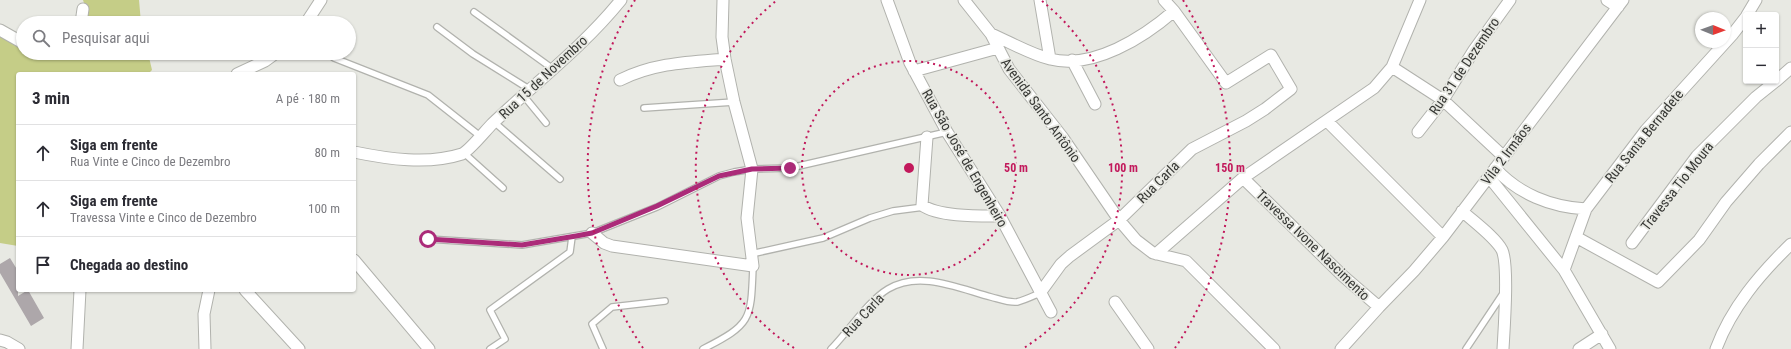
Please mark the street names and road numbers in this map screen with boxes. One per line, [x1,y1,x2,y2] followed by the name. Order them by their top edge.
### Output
[1426,14,1502,118] street label: Rua 31 de Dezembro
[496,32,590,122] street label: Rua 15 de Novembro
[998,55,1084,165] street label: Avenida Santo Antônio
[919,86,1011,230] street label: Rua São José de Engenheiro
[1602,86,1687,186] street label: Rua Santa Bernadete
[1478,120,1534,188] street label: Vila 2 Irmãos
[1637,138,1717,234] street label: Travessa Tio Moura
[1134,158,1182,206] street label: Rua Carla
[1253,187,1373,303] street label: Travessa Ivone Nascimento
[839,290,887,340] street label: Rua Carla

